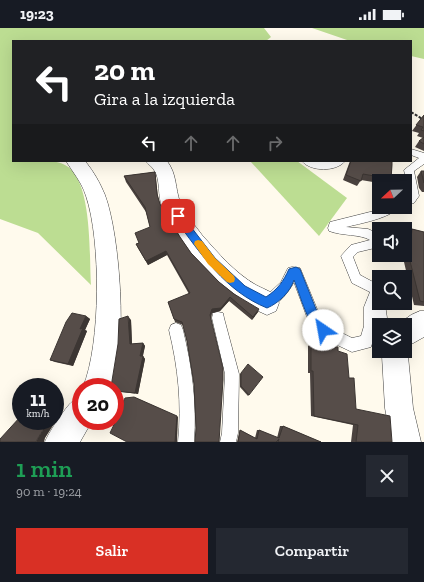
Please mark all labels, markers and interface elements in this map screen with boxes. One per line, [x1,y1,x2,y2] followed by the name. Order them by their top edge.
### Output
[20,5,54,23] text: 19:23
[94,54,155,87] text: 20 m
[28,56,80,108] icon: left
[94,88,235,110] text: Gira a la izquierda
[138,132,160,154] icon: left
[180,132,202,154] icon: ahead
[222,132,244,154] icon: ahead
[264,132,286,154] icon: right
[372,174,412,214] north arrow
[372,174,412,358] map controls
[161,199,195,233] pin
[167,205,189,227] icon: arrive
[372,222,412,262] button: sound
[372,270,412,310] button: search
[302,309,344,351] position arrow
[372,318,412,358] button: layers
[72,378,124,430] speed limit sign: 20
[30,387,46,411] text: 11
[27,408,49,420] text: km/h
[16,454,72,483] text: 1 min
[366,455,408,497] button: close
[16,484,82,499] text: 90 m · 19:24
[16,528,208,574] button: Salir
[216,528,408,574] button: Compartir

